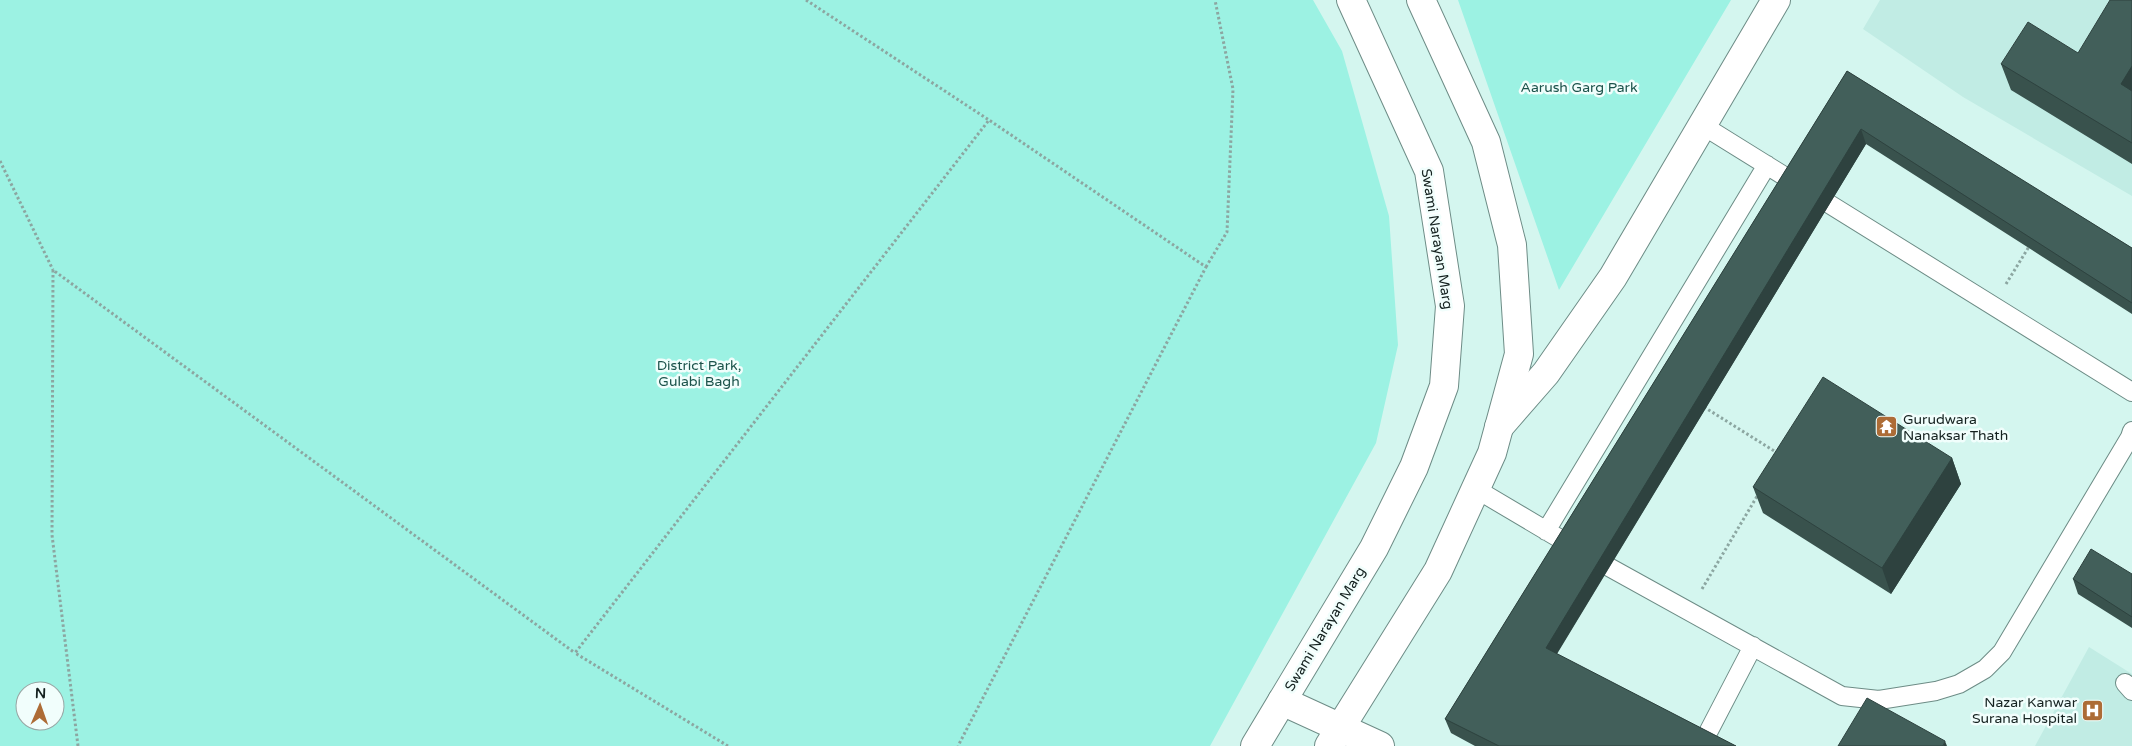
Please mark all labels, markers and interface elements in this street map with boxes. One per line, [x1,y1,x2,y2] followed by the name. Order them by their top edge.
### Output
[1520,79,1638,96] park label: Aarush Garg Park
[1417,167,1457,311] street label: Swami Narayan Marg
[657,357,741,390] park label: District Park, Gulabi Bagh
[1903,411,2008,444] place label: Gurudwara Nanaksar Thath
[1875,415,1899,439] temple icon: Gurudwara Nanaksar Thath
[1281,564,1369,694] street label: Swami Narayan Marg
[15,681,65,731] north arrow
[35,685,46,702] text: N
[1972,694,2078,727] place label: Nazar Kanwar Surana Hospital
[2081,698,2105,722] hospital icon: Nazar Kanwar Surana Hospital

